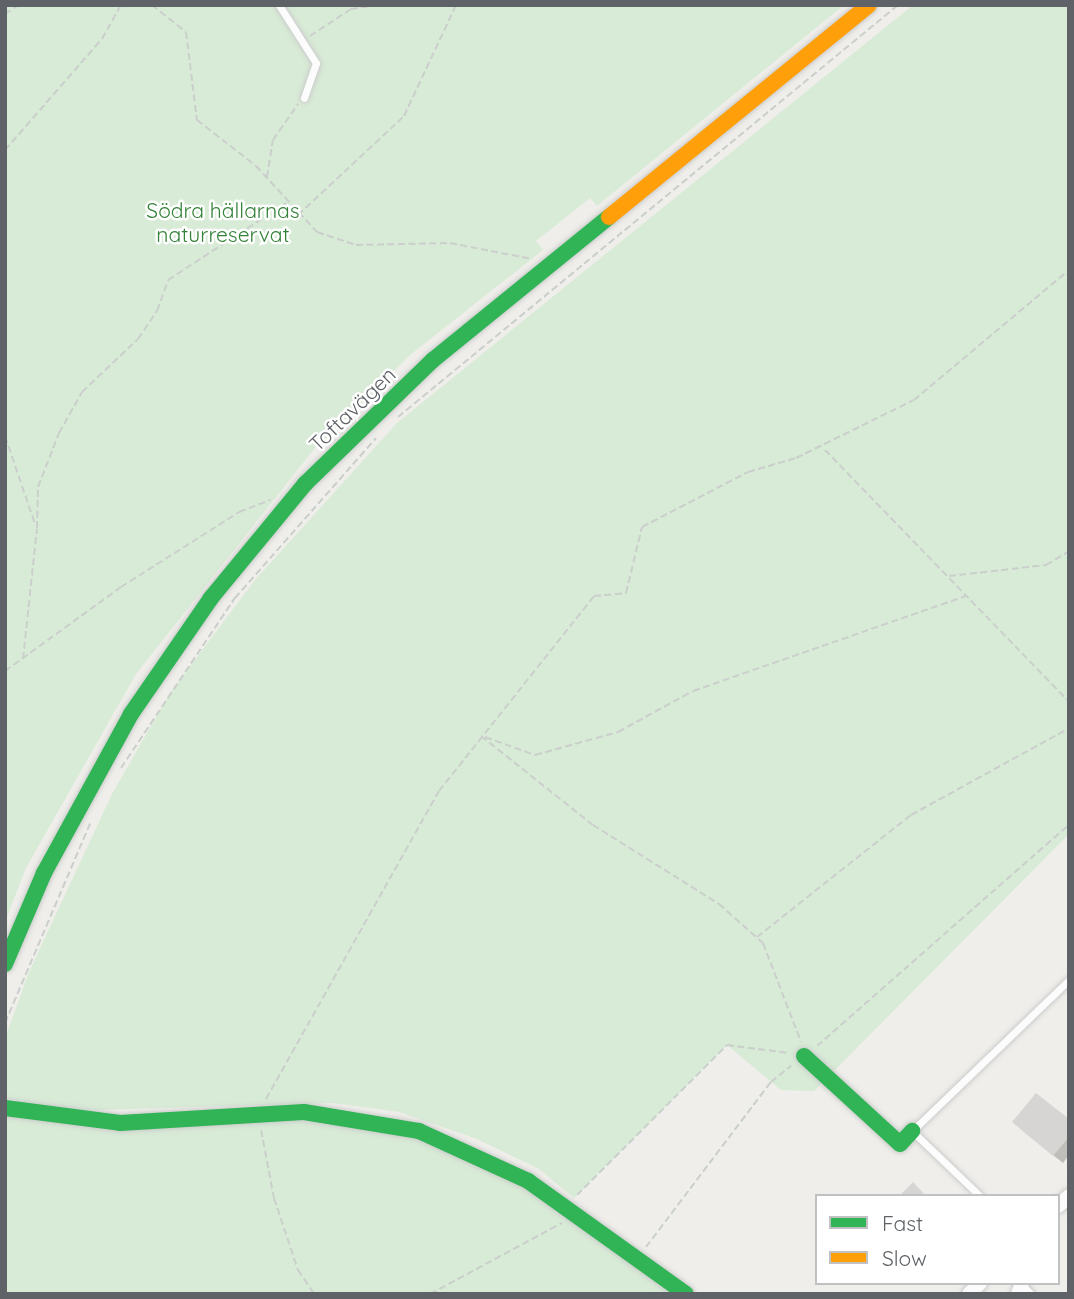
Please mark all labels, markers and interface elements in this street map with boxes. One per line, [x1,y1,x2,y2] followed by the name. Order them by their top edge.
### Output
[146,197,300,247] park label: Södra hällarnas naturreservat
[303,362,401,456] street label: Toftavägen
[815,1194,1060,1285] legend
[882,1210,923,1236] text: Fast
[882,1245,927,1271] text: Slow

